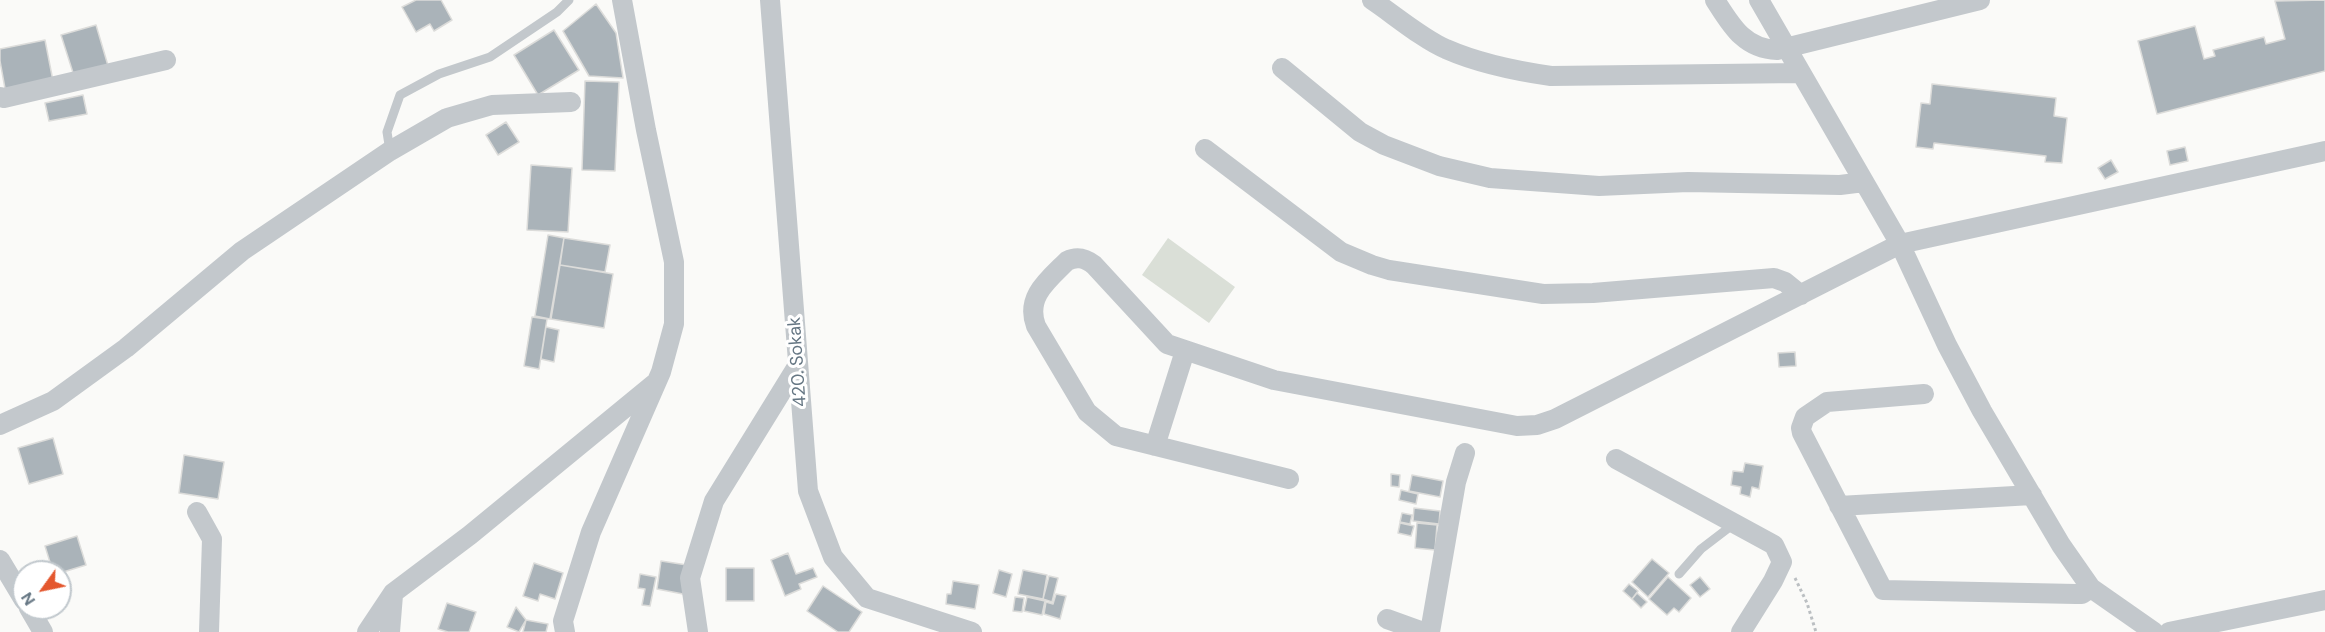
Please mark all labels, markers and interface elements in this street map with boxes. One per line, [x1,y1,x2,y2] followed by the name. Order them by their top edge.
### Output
[784,316,812,408] street label: 420. Sokak
[12,560,72,620] north arrow
[16,588,40,610] text: N

